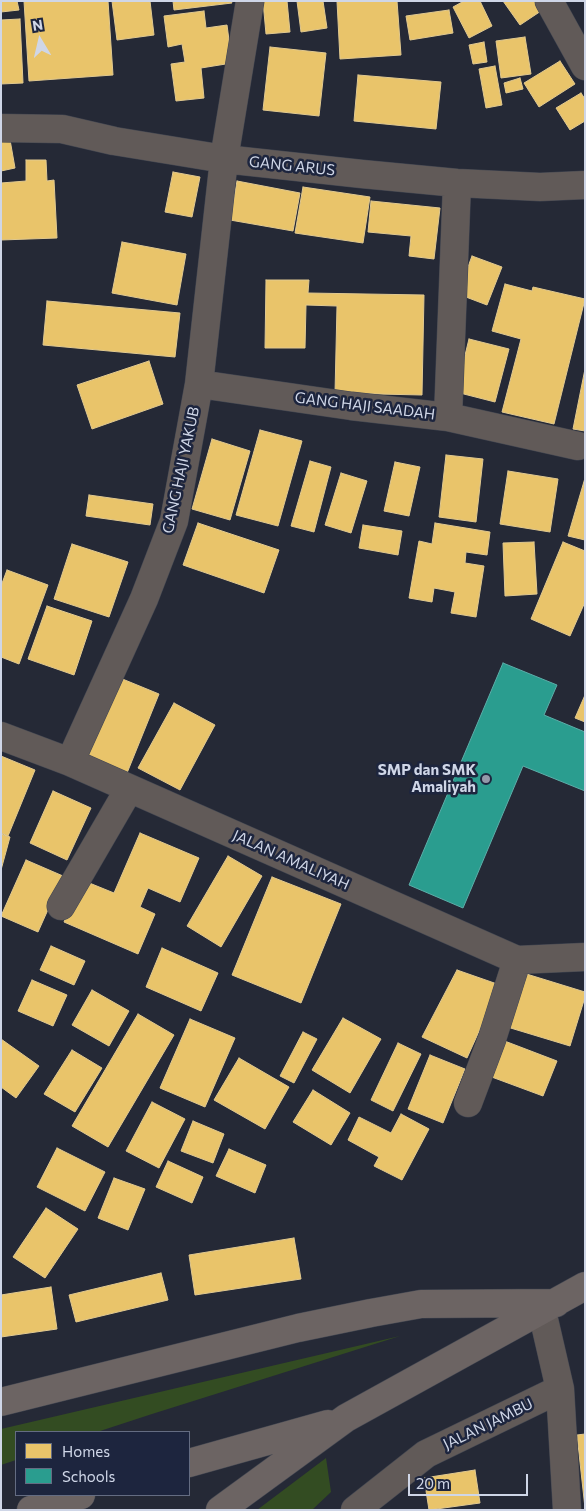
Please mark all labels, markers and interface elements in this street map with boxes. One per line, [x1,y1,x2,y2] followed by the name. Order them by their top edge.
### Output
[15,15,65,65] north arrow
[31,15,44,34] text: N
[248,153,336,179] street label: GANG ARUS
[294,388,436,424] street label: GANG HAJI SAADAH
[159,405,203,535] street label: GANG HAJI YAKUB
[378,761,476,796] place label: SMP dan SMK Amaliyah
[480,773,492,785] marker: SMP dan SMK Amaliyah
[230,826,352,894] street label: JALAN AMALIYAH
[440,1395,536,1453] street label: JALAN JAMBU
[15,1431,190,1496] legend
[62,1442,110,1460] text: Homes
[411,1464,531,1496] scale bar
[62,1467,115,1485] text: Schools
[416,1474,450,1492] text: 20 m

